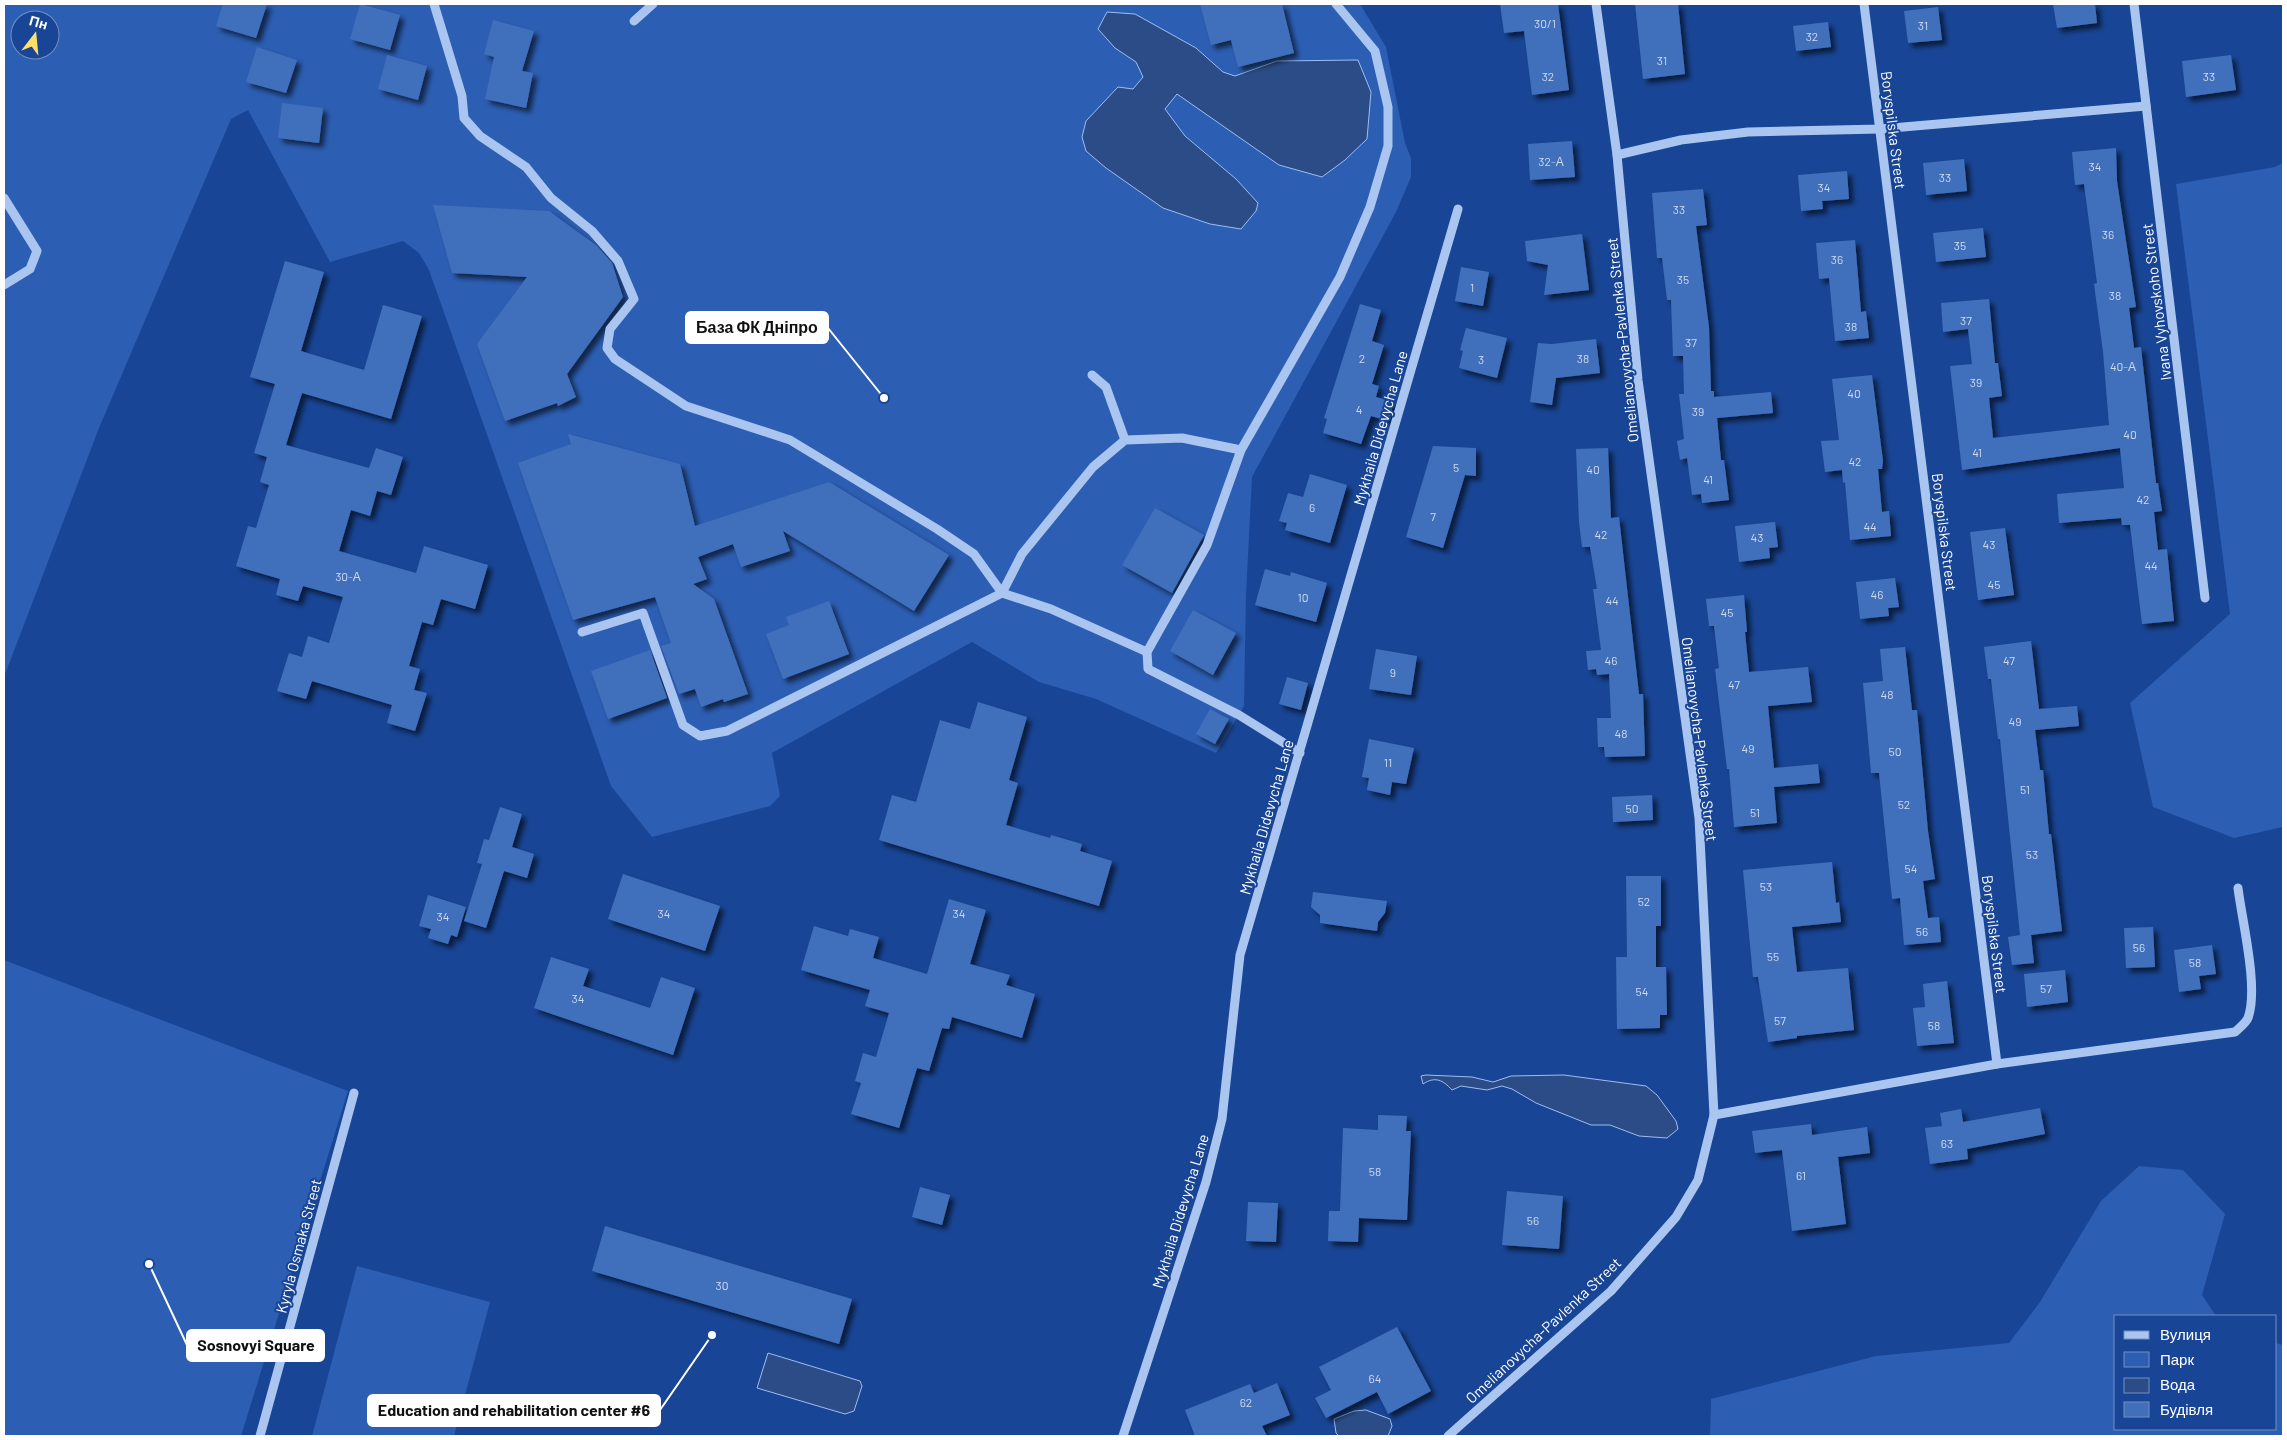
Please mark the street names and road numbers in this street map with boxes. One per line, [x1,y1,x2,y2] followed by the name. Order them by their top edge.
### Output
[1878,70,1910,190] street label: Boryspilska Street
[2137,222,2175,382] street label: Ivana Vyhovskoho Street
[1602,237,1642,443] street label: Omelianovycha-Pavlenka Street
[1349,348,1411,508] street label: Mykhaila Didevycha Lane
[1929,472,1961,592] street label: Boryspilska Street
[1679,636,1721,842] street label: Omelianovycha-Pavlenka Street
[1235,737,1297,897] street label: Mykhaila Didevycha Lane
[1979,874,2011,994] street label: Boryspilska Street
[1148,1132,1212,1290] street label: Mykhaila Didevycha Lane
[271,1177,325,1315] street label: Kyryla Osmaka Street
[1462,1253,1624,1407] street label: Omelianovycha-Pavlenka Street

